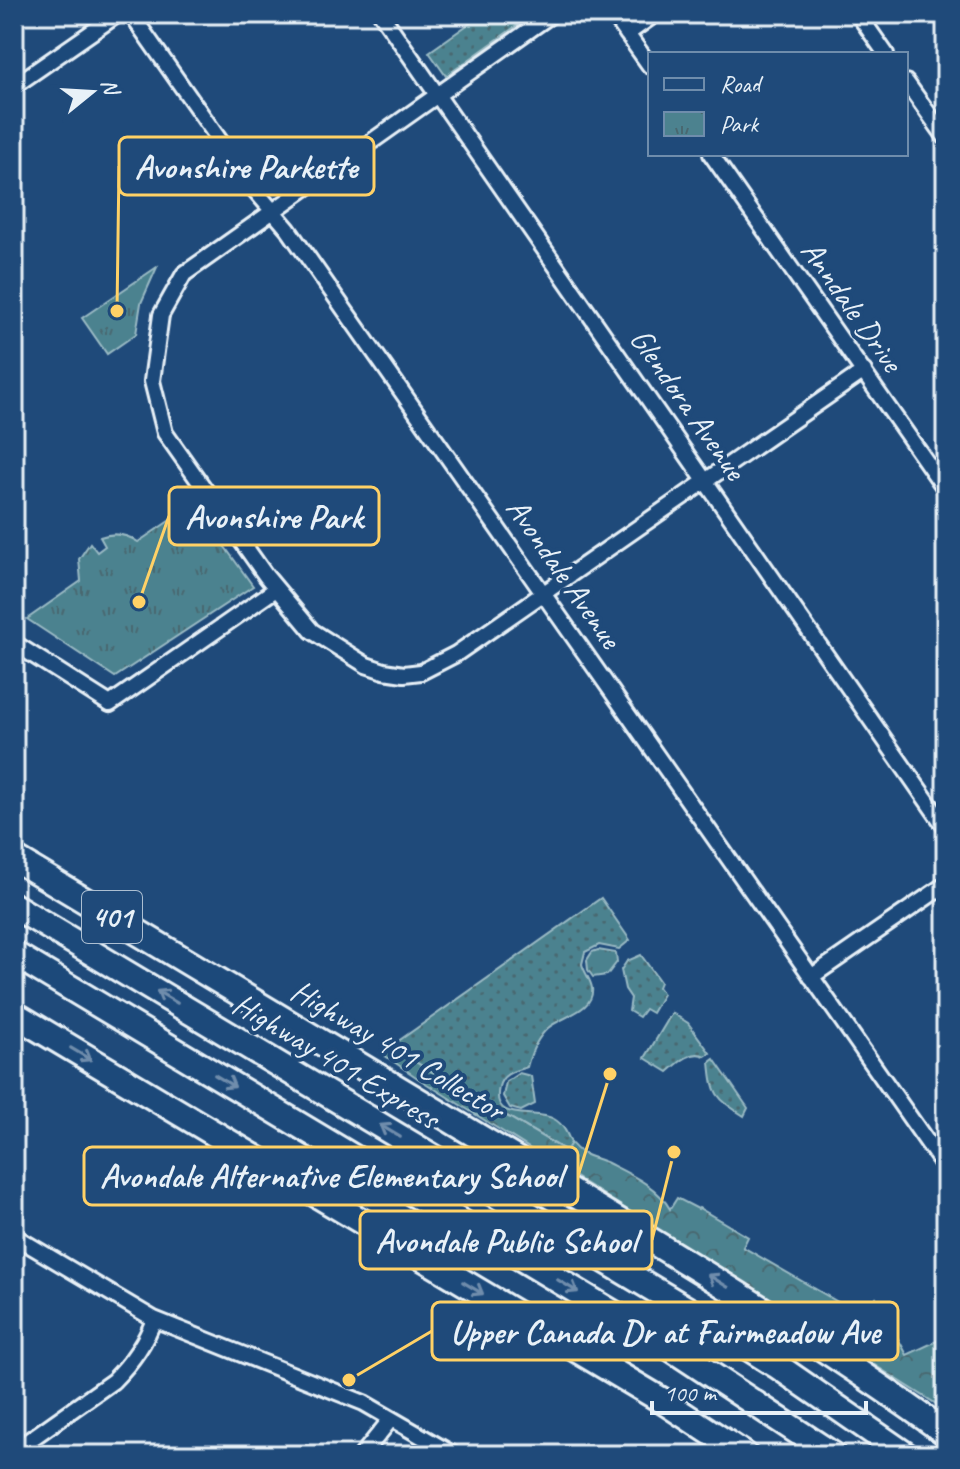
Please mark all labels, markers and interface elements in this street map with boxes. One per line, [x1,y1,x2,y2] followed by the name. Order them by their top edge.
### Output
[52,52,132,132] north arrow
[648,52,908,156] legend
[720,69,764,99] text: Road
[95,75,127,100] text: N
[720,109,760,139] text: Park
[119,137,374,195] callout: Avonshire Parkette
[135,145,360,188] text: Avonshire Parkette
[792,232,914,382] street label: Anndale Drive
[621,320,757,490] street label: Glendora Avenue
[169,487,379,545] callout: Avonshire Park
[497,490,632,658] street label: Avondale Avenue
[185,495,366,538] text: Avonshire Park
[82,891,142,943] road number: 401
[284,970,514,1131] street label: Highway 401 Collector
[225,983,448,1140] street label: Highway 401 Express
[156,989,179,1005] one-way arrow
[69,1046,92,1062] one-way arrow
[213,1073,236,1089] one-way arrow
[379,1123,402,1139] one-way arrow
[84,1147,578,1205] callout: Avondale Alternative Elementary School
[100,1154,569,1197] text: Avondale Alternative Elementary School
[360,1211,652,1269] callout: Avondale Public School
[376,1219,643,1262] text: Avondale Public School
[707,1272,730,1288] one-way arrow
[556,1278,579,1294] one-way arrow
[461,1280,484,1296] one-way arrow
[432,1302,898,1360] callout: Upper Canada Dr at Fairmeadow Ave
[450,1310,883,1353] text: Upper Canada Dr at Fairmeadow Ave
[652,1365,866,1415] scale bar
[664,1378,718,1408] text: 100 m

